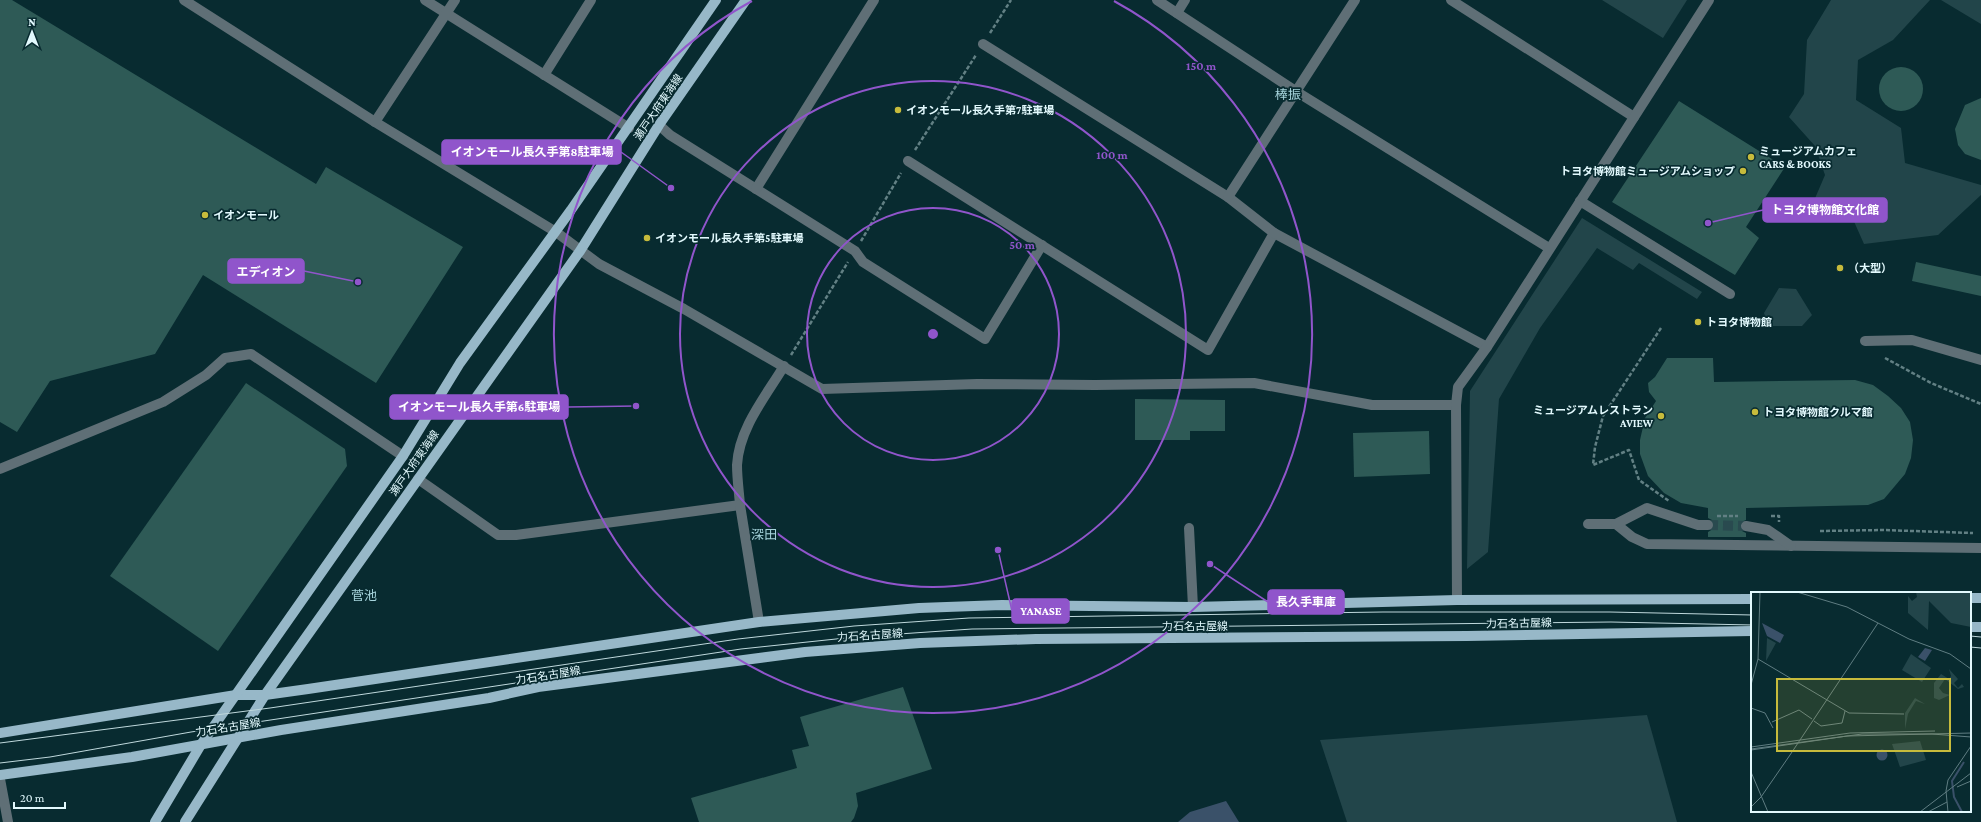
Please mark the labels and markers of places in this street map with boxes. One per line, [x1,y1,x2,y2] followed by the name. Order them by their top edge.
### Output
[906,104,1054,116] place label: イオンモール長久手第7駐車場
[893,105,903,115] marker: イオンモール長久手第7駐車場
[442,140,621,164] callout: イオンモール長久手第8駐車場
[1759,145,1857,170] place label: ミュージアムカフェ CARS & BOOKS
[1746,152,1756,162] marker: ミュージアムカフェ CARS & BOOKS
[1560,165,1735,177] place label: トヨタ博物館ミュージアムショップ
[1738,166,1748,176] marker: トヨタ博物館ミュージアムショップ
[1763,198,1887,222] callout: トヨタ博物館文化館
[213,209,279,221] place label: イオンモール
[200,210,210,220] marker: イオンモール
[655,232,803,244] place label: イオンモール長久手第5駐車場
[642,233,652,243] marker: イオンモール長久手第5駐車場
[228,259,304,283] callout: エディオン
[1848,262,1892,274] place label: （大型）
[1835,263,1845,273] marker: （大型）
[1706,316,1772,328] place label: トヨタ博物館
[1693,317,1703,327] marker: トヨタ博物館
[926,327,940,341] centre of rings
[390,395,568,419] callout: イオンモール長久手第6駐車場
[1533,404,1653,429] place label: ミュージアムレストラン AVIEW
[1763,406,1873,418] place label: トヨタ博物館クルマ館
[1750,407,1760,417] marker: トヨタ博物館クルマ館
[1656,411,1666,421] marker: ミュージアムレストラン AVIEW
[1268,590,1344,614] callout: 長久手車庫
[1012,599,1069,623] callout: YANASE

